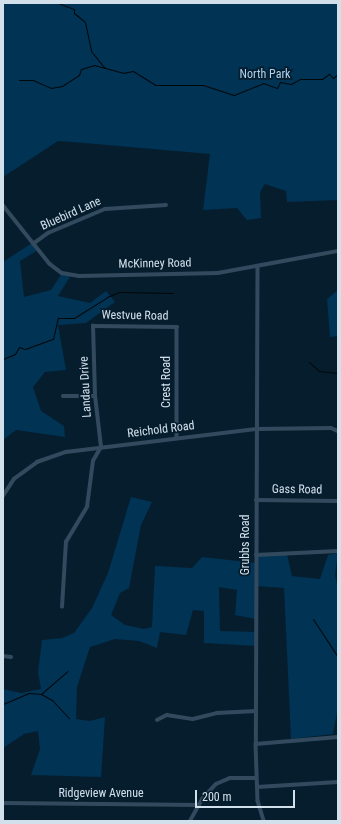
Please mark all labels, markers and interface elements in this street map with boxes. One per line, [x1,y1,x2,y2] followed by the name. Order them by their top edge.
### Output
[240,68,290,82] park label: North Park
[39,194,103,234] street label: Bluebird Lane
[118,256,192,272] street label: McKinney Road
[101,308,169,324] street label: Westvue Road
[77,356,95,418] street label: Landau Drive
[160,356,174,408] street label: Crest Road
[127,419,195,441] street label: Reichold Road
[272,482,322,498] street label: Gass Road
[239,515,253,575] street label: Grubbs Road
[197,782,297,808] scale bar
[58,787,144,801] street label: Ridgeview Avenue
[202,790,232,804] text: 200 m

